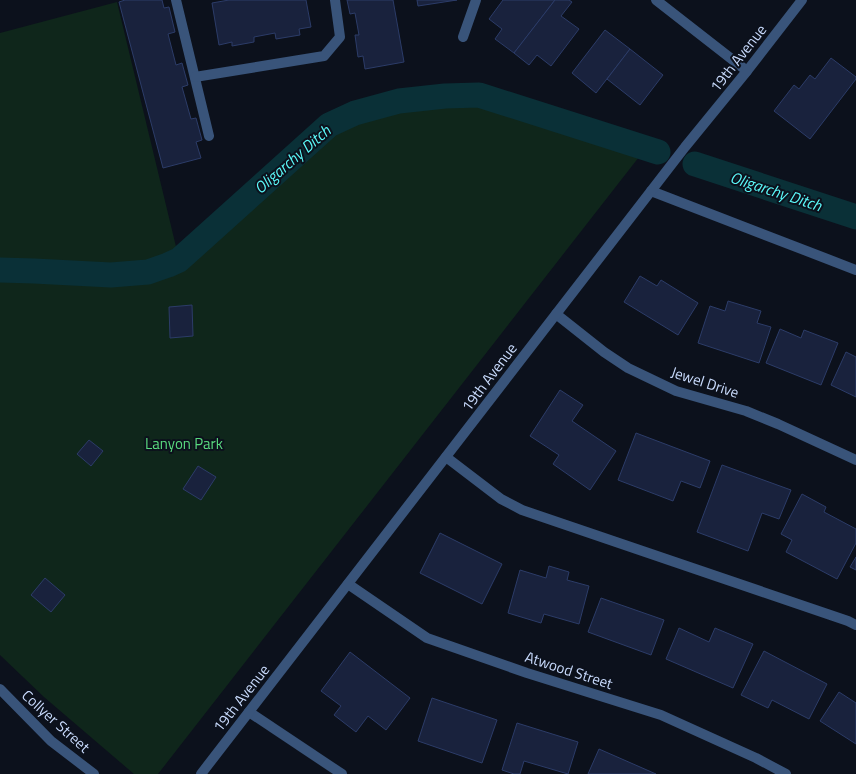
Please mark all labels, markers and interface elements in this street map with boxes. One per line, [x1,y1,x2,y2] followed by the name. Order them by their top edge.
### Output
[704,19,772,97] street label: 19th Avenue
[248,118,336,199] water label: Oligarchy Ditch
[727,165,826,217] water label: Oligarchy Ditch
[456,338,522,416] street label: 19th Avenue
[668,360,742,404] street label: Jewel Drive
[145,432,223,455] park label: Lanyon Park
[522,645,617,695] street label: Atwood Street
[207,659,275,737] street label: 19th Avenue
[17,684,96,758] street label: Collyer Street

